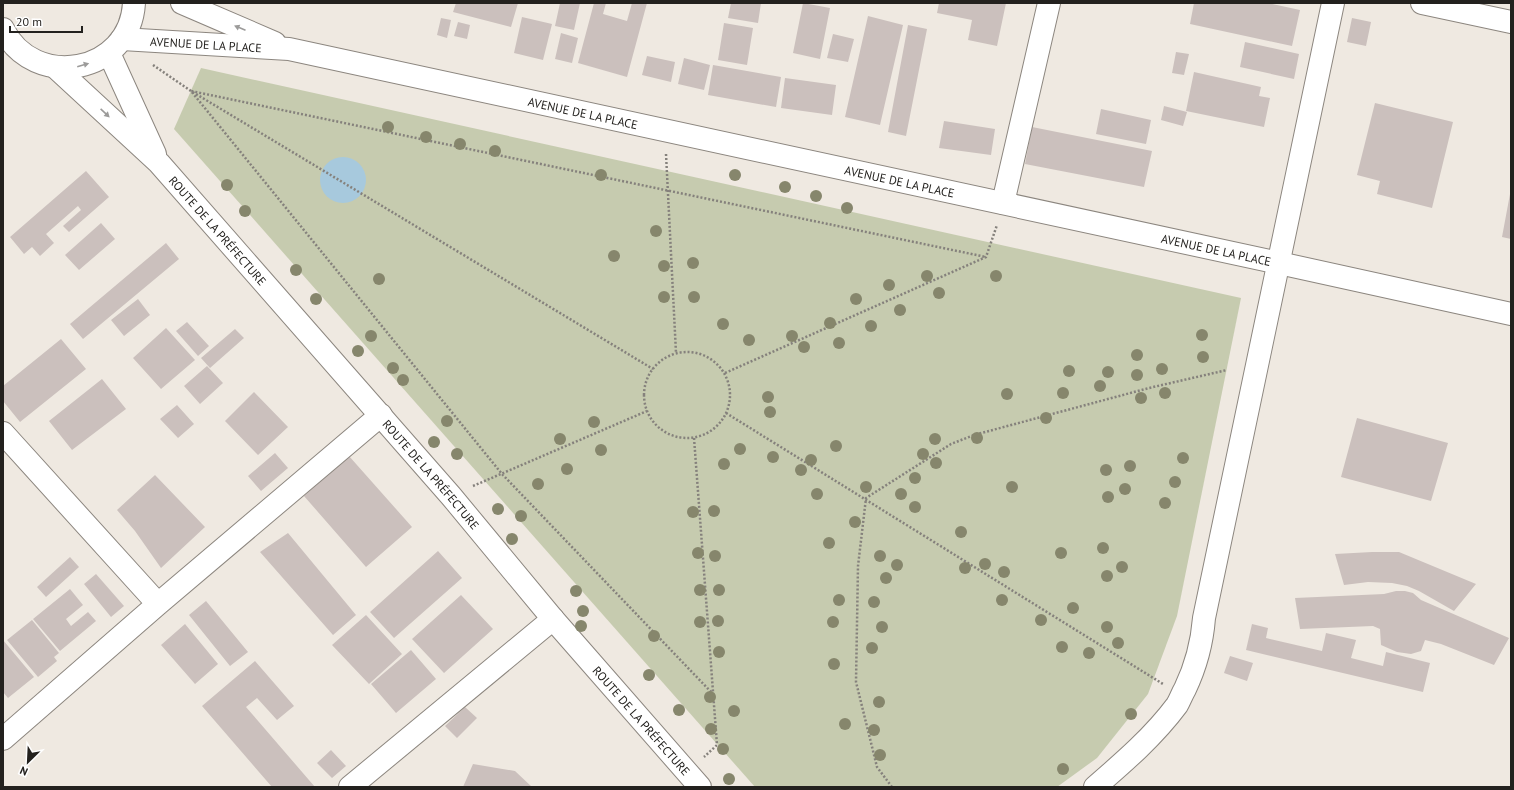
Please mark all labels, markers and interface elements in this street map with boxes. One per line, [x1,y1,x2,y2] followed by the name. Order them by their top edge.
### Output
[10,8,82,34] scale bar
[16,14,42,29] text: 20 m
[235,25,246,31] one-way arrow
[150,33,262,55] street label: AVENUE DE LA PLACE
[78,62,90,68] one-way arrow
[527,93,639,132] street label: AVENUE DE LA PLACE
[100,108,110,117] one-way arrow
[843,162,956,200] street label: AVENUE DE LA PLACE
[166,173,270,288] street label: ROUTE DE LA PRÉFECTURE
[1160,230,1273,269] street label: AVENUE DE LA PLACE
[380,416,483,532] street label: ROUTE DE LA PRÉFECTURE
[590,663,694,778] street label: ROUTE DE LA PRÉFECTURE
[8,742,48,782] north arrow
[18,763,30,779] text: N

